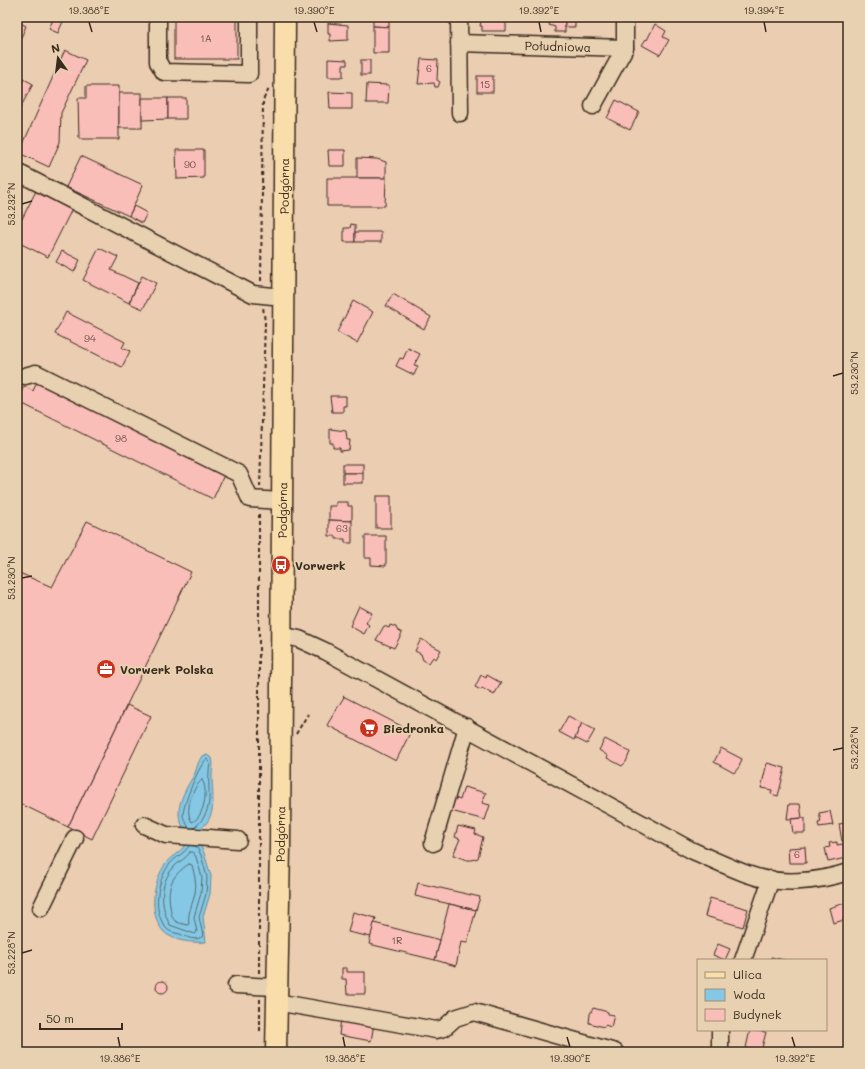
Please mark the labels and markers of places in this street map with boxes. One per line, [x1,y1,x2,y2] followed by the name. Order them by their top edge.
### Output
[270,554,292,576] bus stop icon: Vorwerk
[295,557,346,573] place label: Vorwerk
[95,658,117,680] office icon: Vorwerk Polska
[120,661,214,677] place label: Vorwerk Polska
[358,717,380,739] supermarket icon: Biedronka
[383,720,444,736] place label: Biedronka

